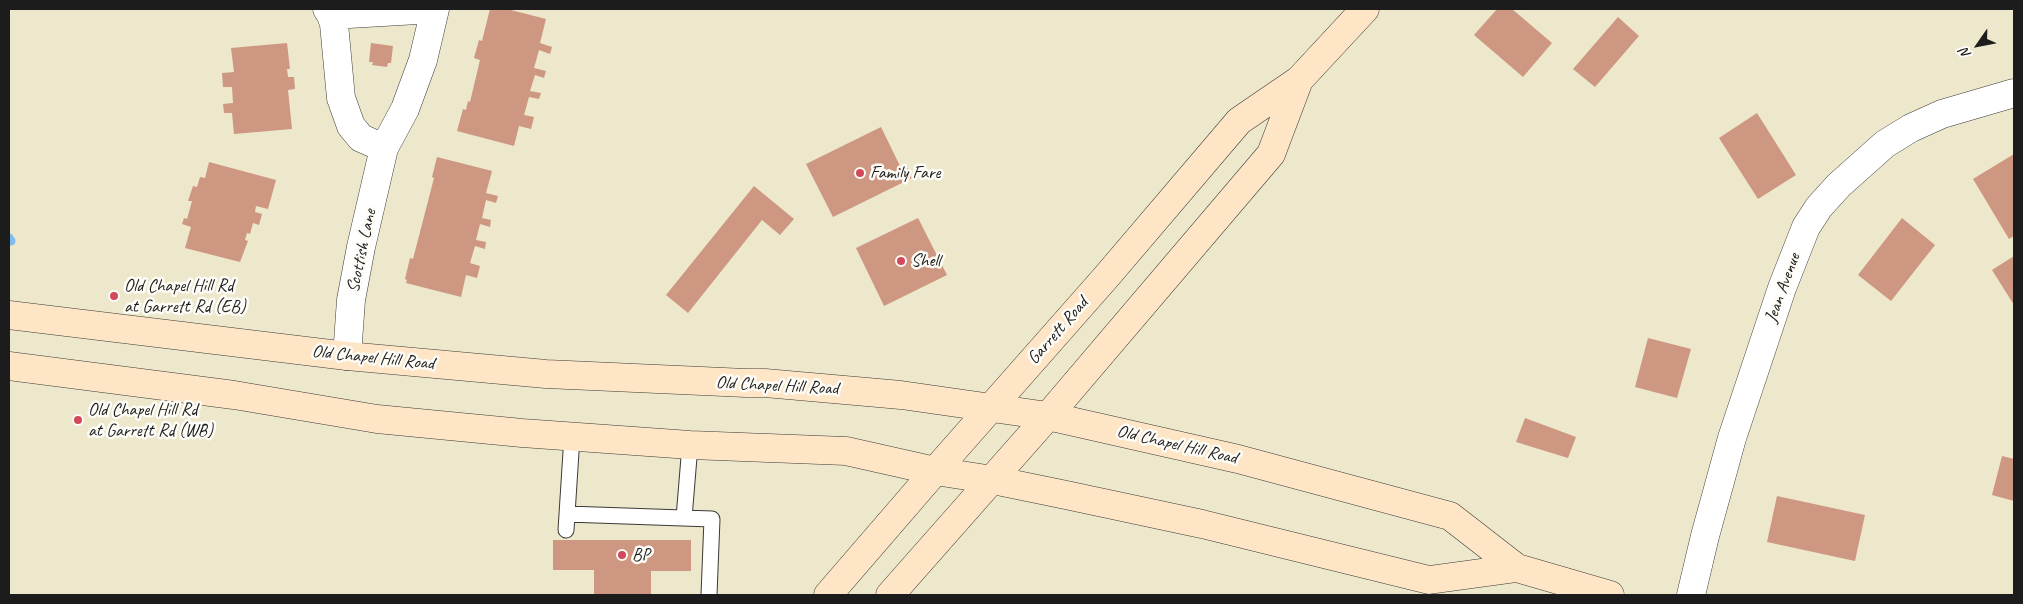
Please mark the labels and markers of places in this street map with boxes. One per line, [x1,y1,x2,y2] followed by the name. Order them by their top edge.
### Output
[870,162,940,184] place label: Family Fare
[854,167,866,179] marker: Family Fare
[911,250,940,272] place label: Shell
[895,255,907,267] marker: Shell
[124,275,246,318] place label: Old Chapel Hill Rd at Garrett Rd (EB)
[108,290,120,302] marker: Old Chapel Hill Rd at Garrett Rd (EB)
[88,399,213,442] place label: Old Chapel Hill Rd at Garrett Rd (WB)
[72,414,84,426] marker: Old Chapel Hill Rd at Garrett Rd (WB)
[632,544,650,566] place label: BP
[616,549,628,561] marker: BP

